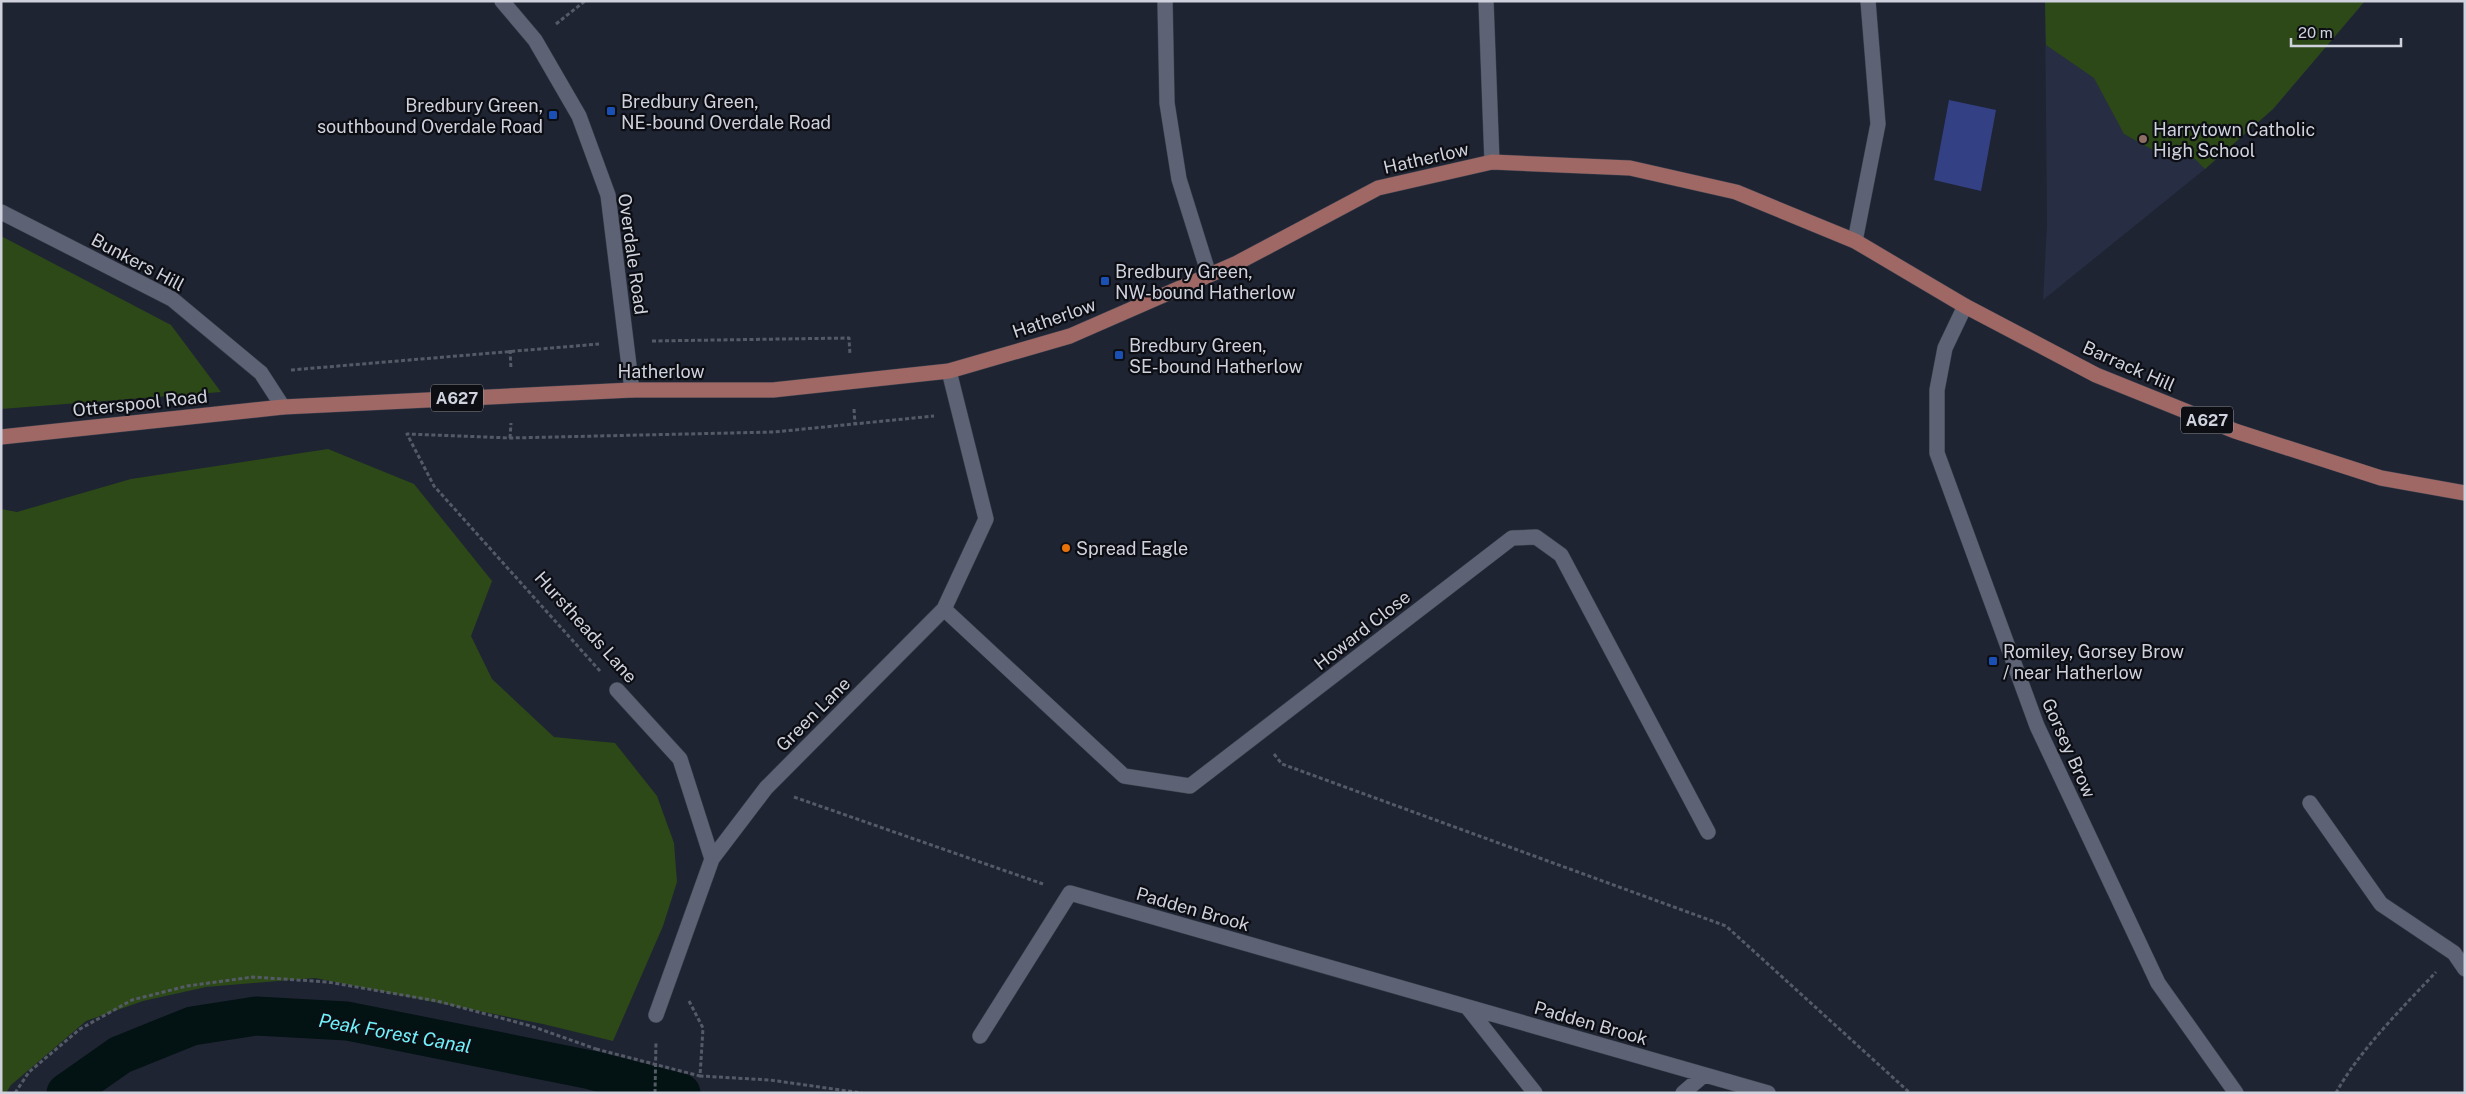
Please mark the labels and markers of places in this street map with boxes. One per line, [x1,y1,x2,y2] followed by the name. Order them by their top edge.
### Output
[621,91,831,133] place label: Bredbury Green, NE-bound Overdale Road
[317,95,543,137] place label: Bredbury Green, southbound Overdale Road
[605,105,617,117] marker: Bredbury Green, NE-bound Overdale Road
[547,109,559,121] marker: Bredbury Green, southbound Overdale Road
[2153,119,2315,161] place label: Harrytown Catholic High School
[2137,133,2149,145] marker: Harrytown Catholic High School
[1115,261,1296,303] place label: Bredbury Green, NW-bound Hatherlow
[1099,275,1111,287] marker: Bredbury Green, NW-bound Hatherlow
[1129,335,1303,377] place label: Bredbury Green, SE-bound Hatherlow
[1113,349,1125,361] marker: Bredbury Green, SE-bound Hatherlow
[1076,538,1188,559] place label: Spread Eagle
[1060,542,1072,554] marker: Spread Eagle
[2003,641,2184,683] place label: Romiley, Gorsey Brow / near Hatherlow
[1987,655,1999,667] marker: Romiley, Gorsey Brow / near Hatherlow

